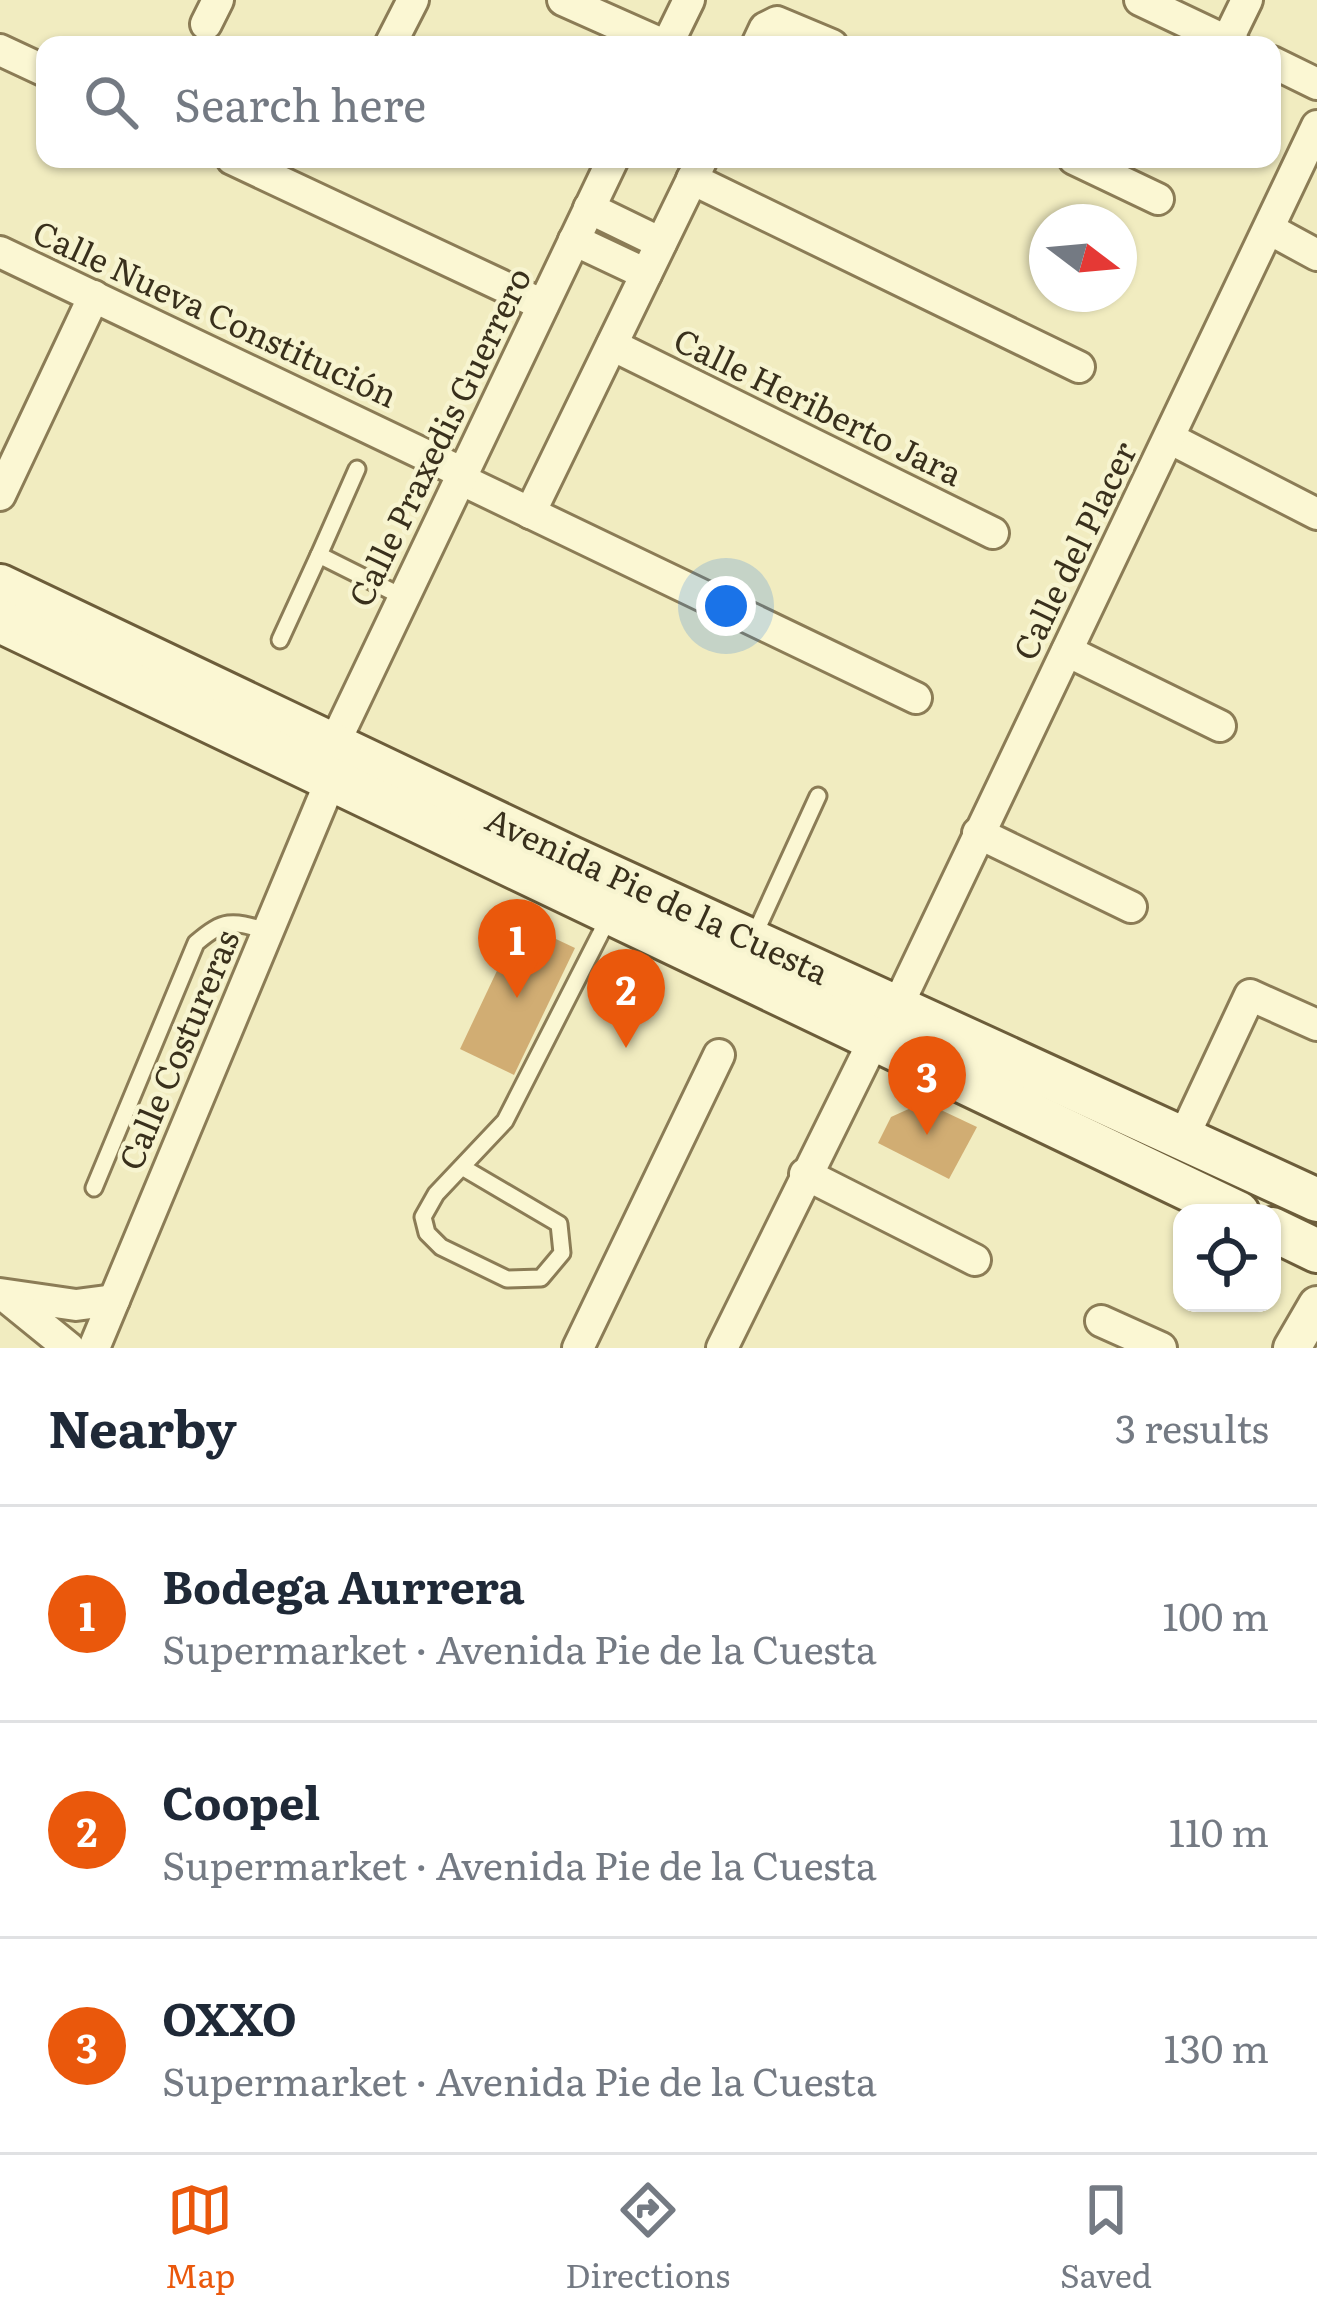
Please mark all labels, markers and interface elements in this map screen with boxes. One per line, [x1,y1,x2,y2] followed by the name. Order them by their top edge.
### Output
[36,36,1281,168] search box
[78,69,144,135] icon: search
[174,69,426,136] text: Search here
[1029,204,1137,312] north arrow
[26,206,406,418] street label: Calle Nueva Constitución
[334,258,541,614] street label: Calle Praxedis Guerrero
[667,314,972,496] street label: Calle Heriberto Jara
[999,432,1147,667] street label: Calle del Placer
[696,576,756,636] your location
[479,793,838,995] street label: Avenida Pie de la Cuesta
[478,899,556,998] pin: 1
[104,921,249,1177] street label: Calle Costureras
[587,949,665,1048] pin: 2
[888,1036,966,1135] pin: 3
[1173,1204,1281,1312] map controls
[1173,1204,1281,1312] button: locate
[48,1388,237,1464] text: Nearby
[1115,1397,1269,1455] text: 3 results
[162,1551,525,1618] text: Bodega Aurrera
[79,1585,95,1643] text: 1
[1162,1585,1269,1643] text: 100 m
[162,1618,877,1676] text: Supermarket · Avenida Pie de la Cuesta
[162,1767,320,1834] text: Coopel
[77,1801,97,1859] text: 2
[1169,1801,1269,1859] text: 110 m
[162,1834,877,1892] text: Supermarket · Avenida Pie de la Cuesta
[162,1983,297,2050] text: OXXO
[76,2017,98,2075] text: 3
[1164,2017,1269,2075] text: 130 m
[162,2050,877,2108] text: Supermarket · Avenida Pie de la Cuesta
[165,2177,235,2298] tab: Map
[565,2177,730,2298] tab: Directions
[1060,2177,1152,2298] tab: Saved

